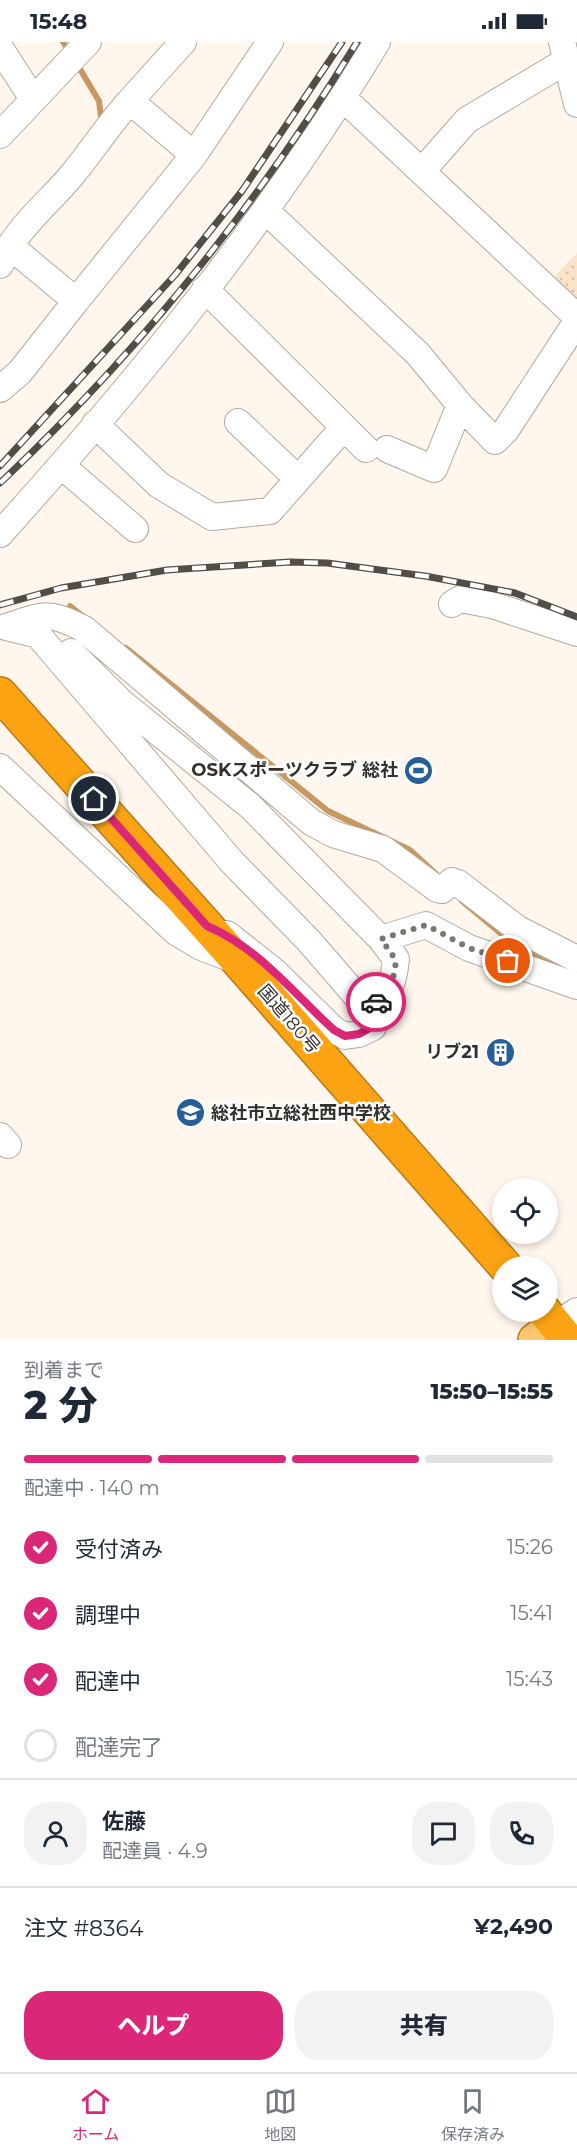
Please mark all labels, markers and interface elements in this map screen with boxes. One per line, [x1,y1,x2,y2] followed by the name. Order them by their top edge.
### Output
[30,8,87,35] text: 15:48
[403,754,435,786] sports icon: OSKスポーツクラブ 総社
[191,759,398,781] place label: OSKスポーツクラブ 総社
[68,773,119,824] pin
[77,782,110,815] icon: home
[482,935,533,986] pin
[491,944,524,977] icon: bag
[346,972,406,1032] courier
[253,980,325,1058] street label: 国道180号
[360,986,393,1019] icon: car
[484,1036,516,1068] building icon: リブ21
[425,1041,479,1063] place label: リブ21
[174,1097,206,1129] school or university icon: 総社市立総社西中学校
[211,1102,391,1124] place label: 総社市立総社西中学校
[492,1178,558,1322] map controls
[492,1178,558,1244] button: locate
[492,1256,558,1322] button: layers
[24,1358,104,1382] text: 到着まで
[430,1378,553,1405] text: 15:50–15:55
[24,1381,98,1429] text: 2 分
[24,1476,160,1500] text: 配達中 · 140 m
[24,1531,57,1564] icon: check
[507,1535,553,1559] text: 15:26
[75,1536,163,1563] text: 受付済み
[24,1597,57,1630] icon: check
[510,1601,553,1625] text: 15:41
[75,1602,141,1629] text: 調理中
[24,1663,57,1696] icon: check
[506,1667,553,1691] text: 15:43
[75,1668,141,1695] text: 配達中
[75,1734,163,1761] text: 配達完了
[24,1802,87,1865] button: person
[412,1802,475,1865] button: chat
[490,1802,553,1865] button: phone
[102,1808,146,1835] text: 佐藤
[102,1839,208,1863] text: 配達員 · 4.9
[474,1913,553,1940] text: ¥2,490
[24,1915,143,1942] text: 注文 #8364
[24,1991,283,2060] button: ヘルプ
[295,1991,553,2060] button: 共有
[72,2085,120,2145] tab: ホーム
[264,2085,297,2145] tab: 地図
[441,2085,505,2145] tab: 保存済み

